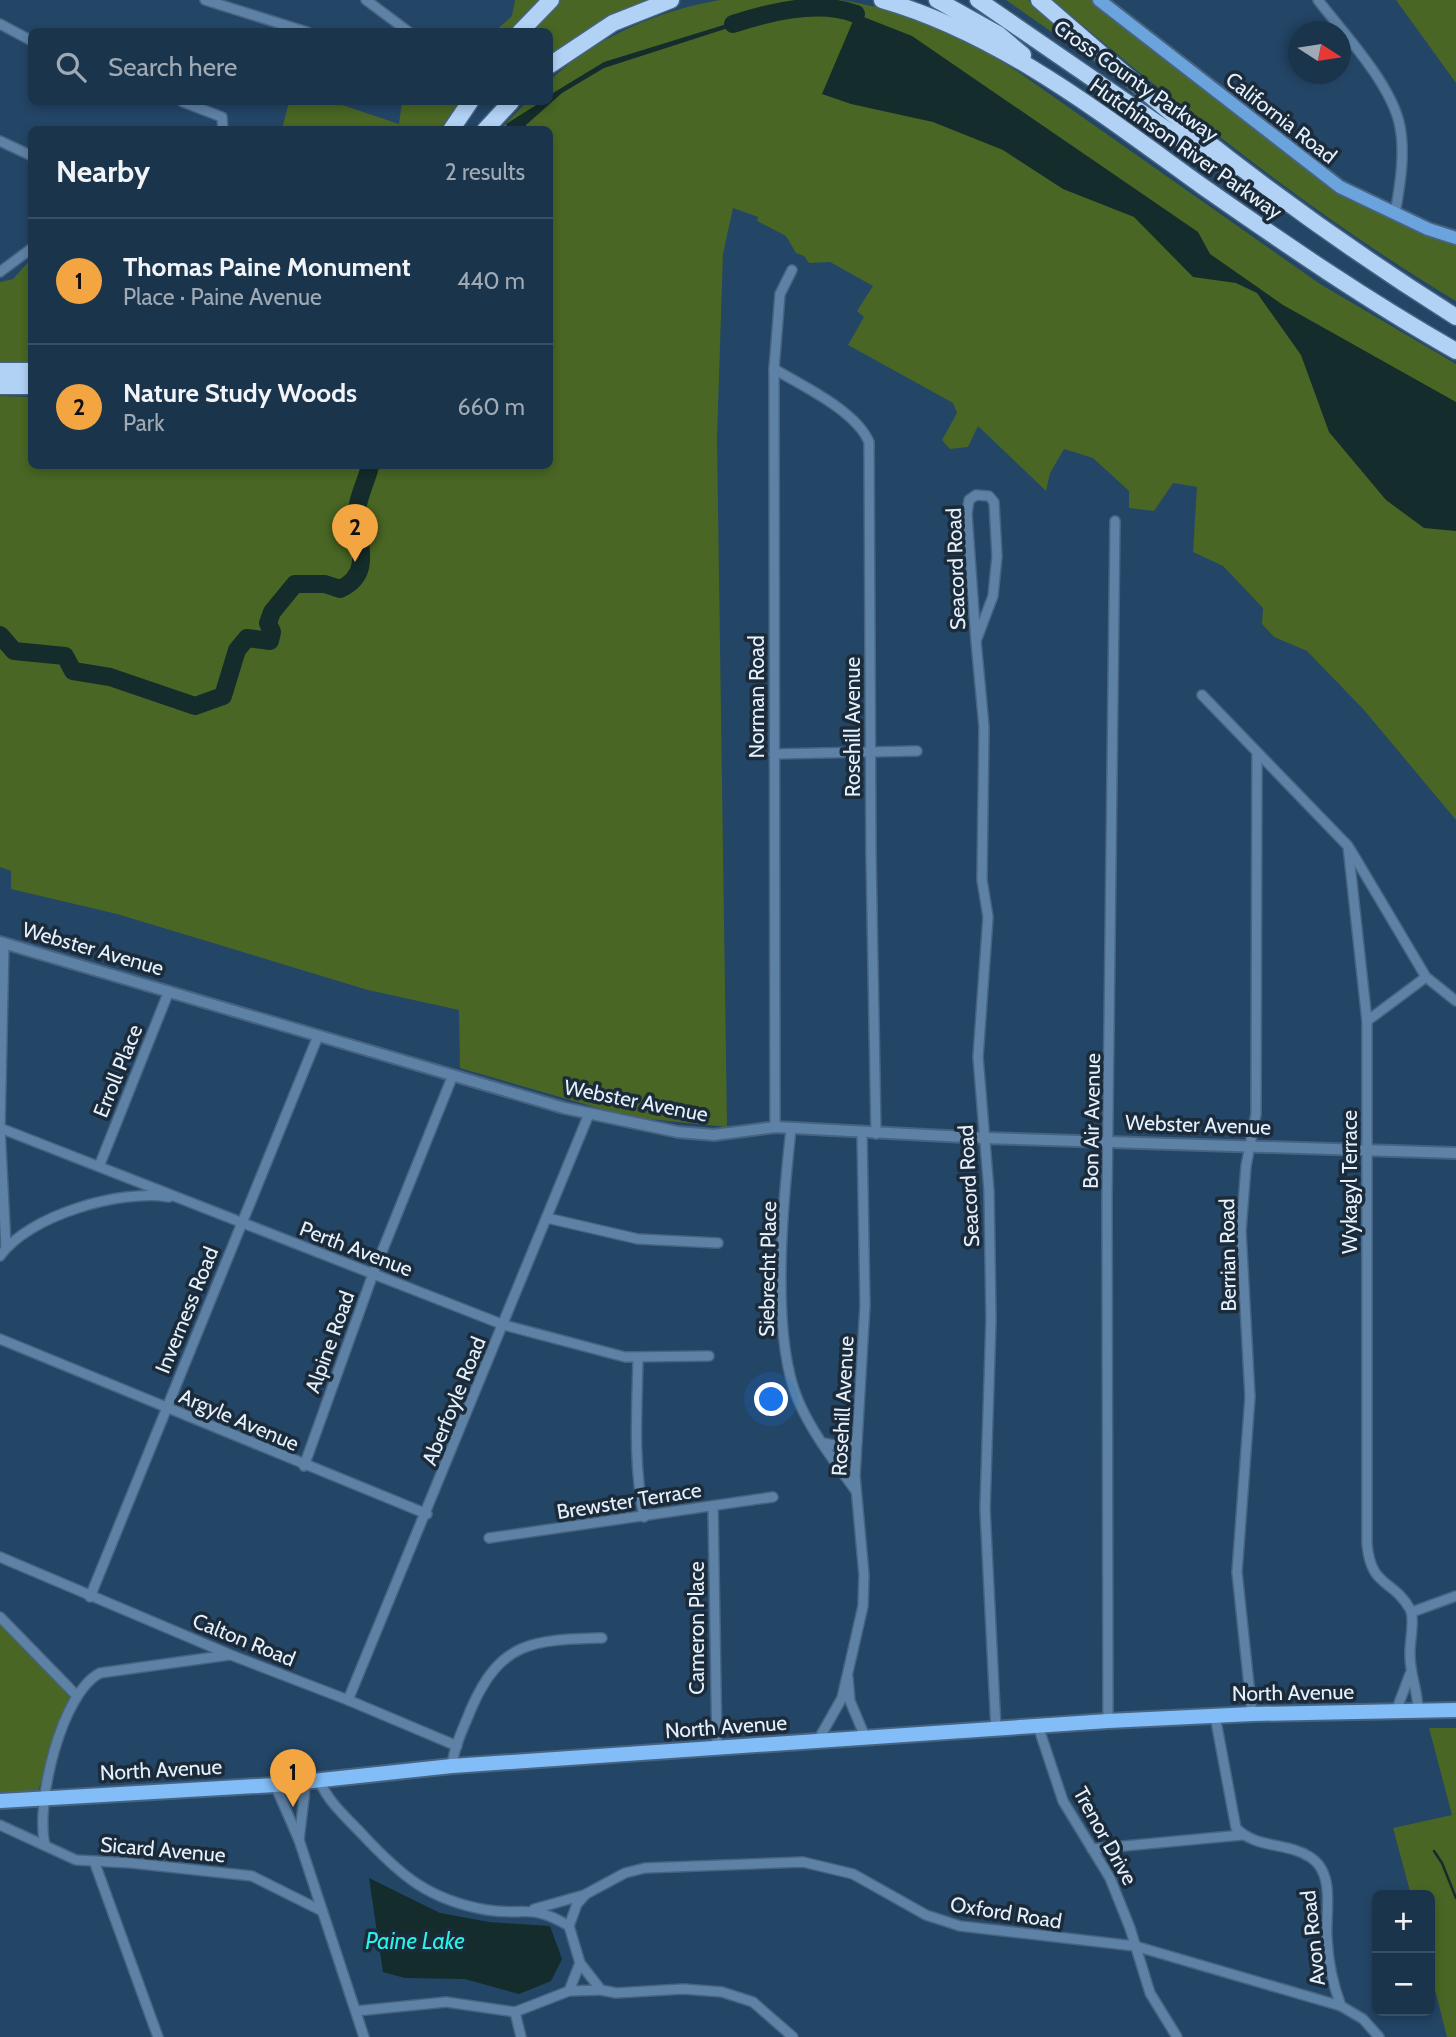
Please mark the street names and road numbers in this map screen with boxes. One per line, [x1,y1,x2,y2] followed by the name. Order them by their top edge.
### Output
[1049,14,1224,147] street label: Cross County Parkway
[1221,67,1342,169] street label: California Road
[1085,73,1288,225] street label: Hutchinson River Parkway
[941,507,970,631] street label: Seacord Road
[744,635,769,759] street label: Norman Road
[840,657,865,797] street label: Rosehill Avenue
[20,916,167,981] street label: Webster Avenue
[88,1021,148,1121] street label: Erroll Place
[1078,1053,1105,1189] street label: Bon Air Avenue
[562,1074,710,1127] street label: Webster Avenue
[1125,1109,1272,1140] street label: Webster Avenue
[1337,1110,1362,1254] street label: Wykagyl Terrace
[953,1124,984,1248] street label: Seacord Road
[1214,1198,1241,1312] street label: Berrian Road
[754,1201,781,1337] street label: Siebrecht Place
[296,1216,416,1282] street label: Perth Avenue
[150,1243,223,1377] street label: Inverness Road
[300,1287,360,1396] street label: Alpine Road
[416,1333,491,1469] street label: Aberfoyle Road
[826,1335,859,1477] street label: Rosehill Avenue
[176,1383,303,1456] street label: Argyle Avenue
[555,1477,703,1524] street label: Brewster Terrace
[684,1561,709,1695] street label: Cameron Place
[189,1608,299,1671] street label: Calton Road
[1232,1679,1355,1706] street label: North Avenue
[664,1710,788,1743] street label: North Avenue
[99,1754,223,1785] street label: North Avenue
[1068,1782,1143,1889] street label: Trenor Drive
[99,1832,227,1867] street label: Sicard Avenue
[1295,1889,1330,1987] street label: Avon Road
[949,1891,1064,1934] street label: Oxford Road

